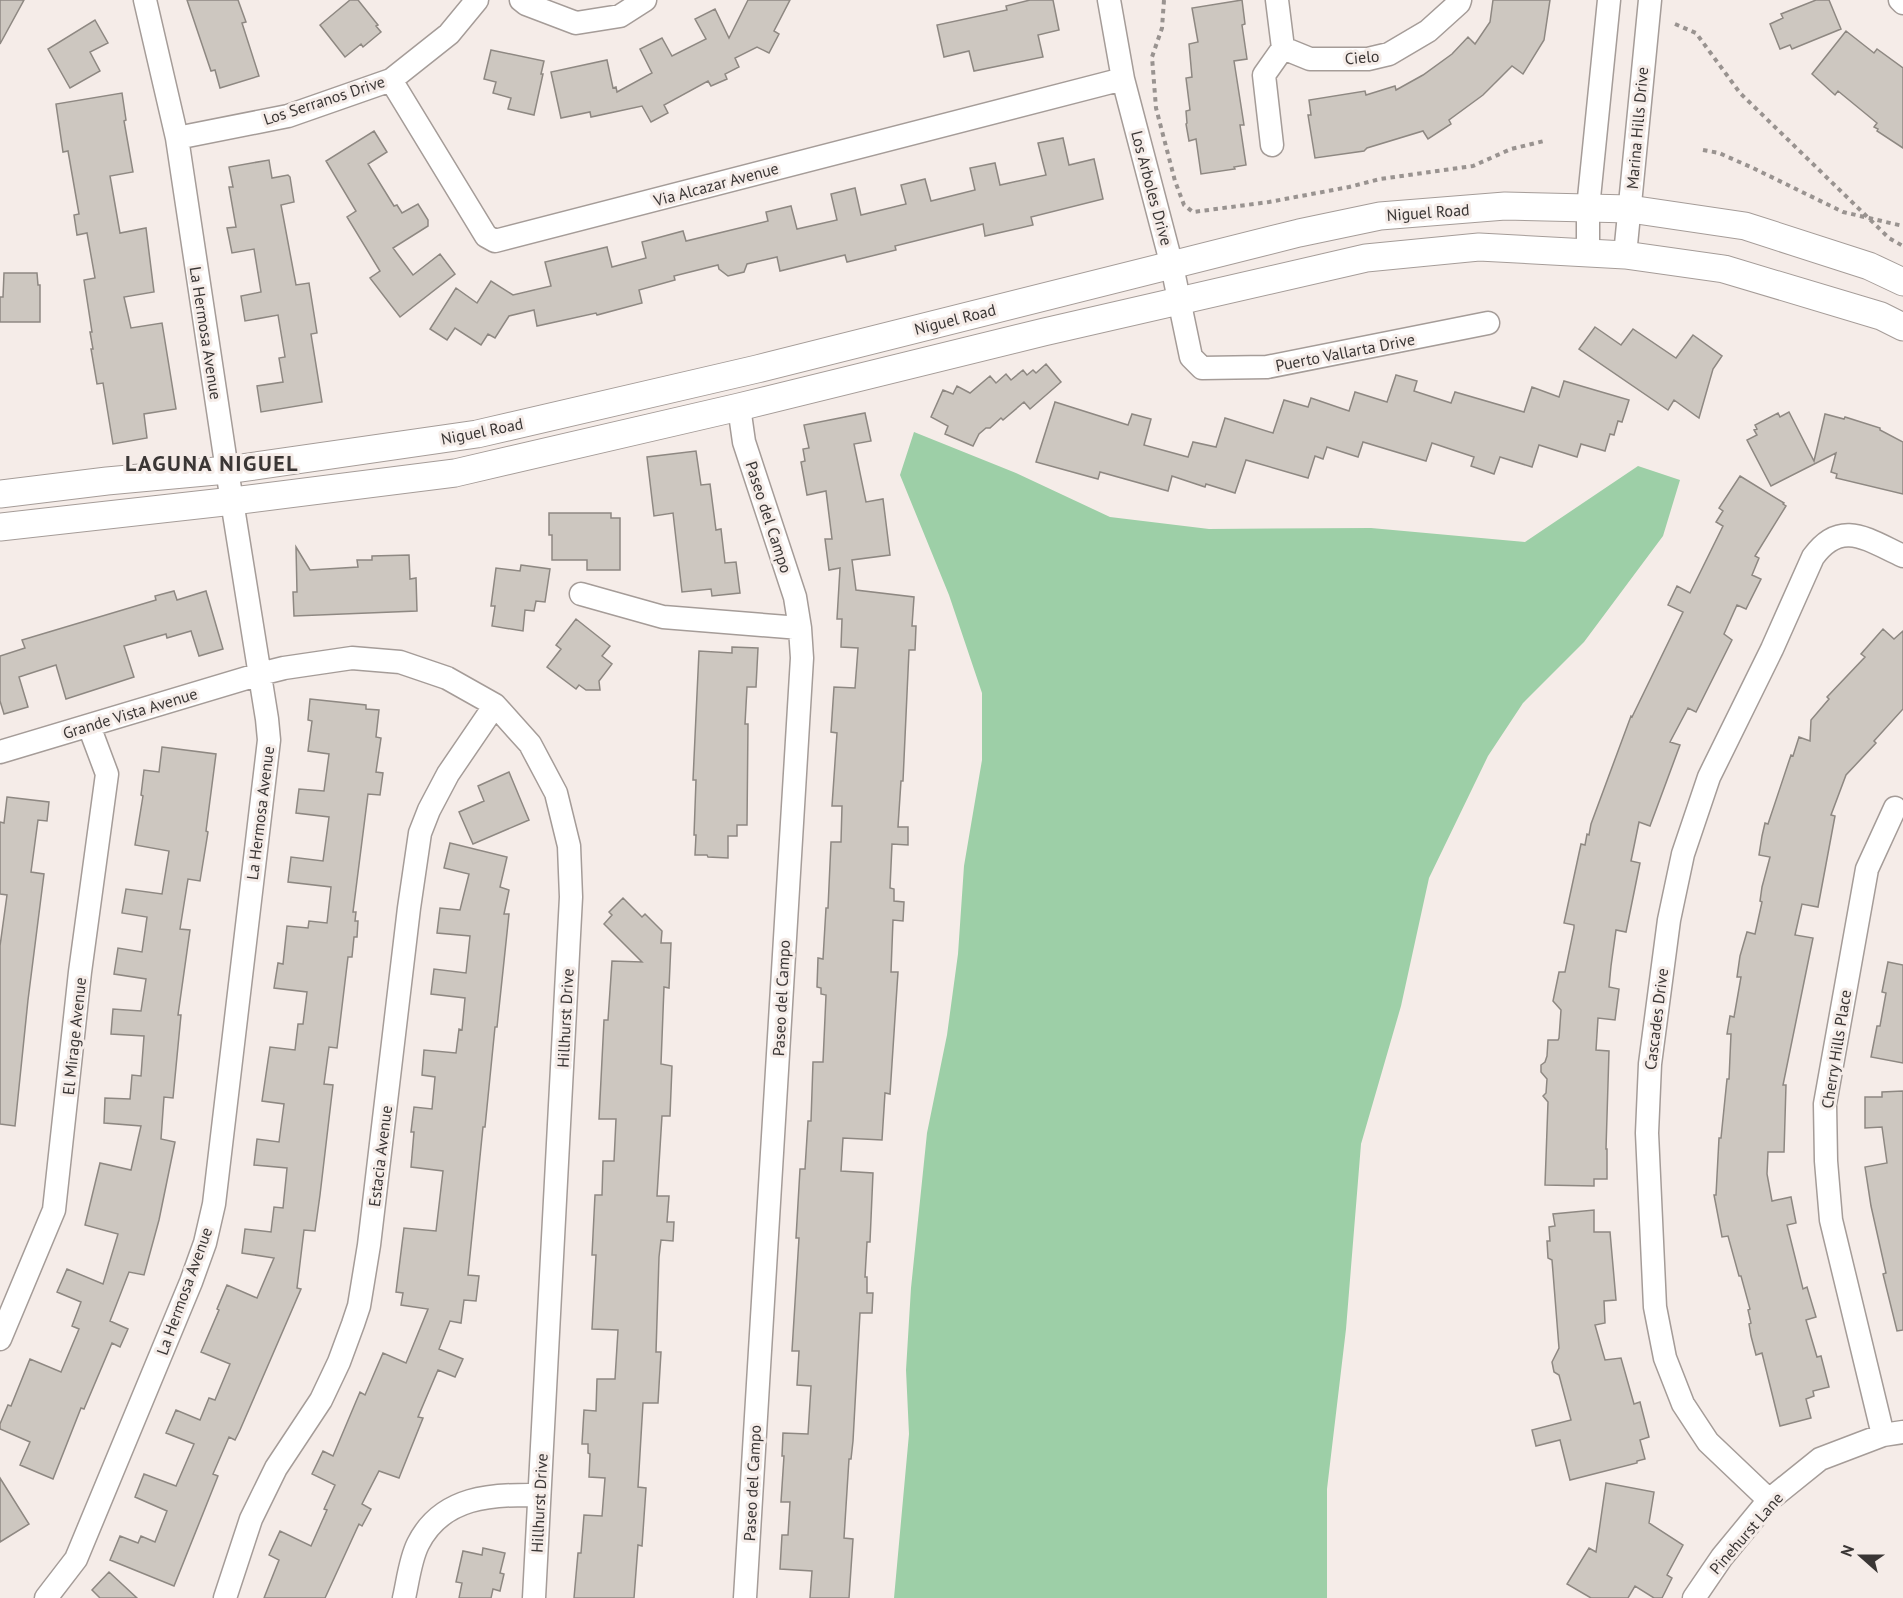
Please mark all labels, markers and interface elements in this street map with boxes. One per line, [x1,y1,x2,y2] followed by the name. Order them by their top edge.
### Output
[1344,46,1380,68] street label: Cielo
[1622,66,1652,190] street label: Marina Hills Drive
[261,71,387,129] street label: Los Serranos Drive
[1127,128,1177,248] street label: Los Arboles Drive
[650,158,781,211] street label: Via Alcazar Avenue
[1386,199,1470,225] street label: Niguel Road
[186,265,226,401] street label: La Hermosa Avenue
[912,299,998,339] street label: Niguel Road
[1274,329,1416,375] street label: Puerto Vallarta Drive
[439,413,525,449] street label: Niguel Road
[125,449,299,477] district label: LAGUNA NIGUEL
[741,458,797,576] street label: Paseo del Campo
[60,683,200,743] street label: Grande Vista Avenue
[242,745,278,881] street label: La Hermosa Avenue
[768,939,794,1057] street label: Paseo del Campo
[1640,967,1672,1071] street label: Cascades Drive
[552,968,578,1068] street label: Hillhurst Drive
[58,976,90,1096] street label: El Mirage Avenue
[1817,988,1855,1110] street label: Cherry Hills Place
[364,1104,396,1208] street label: Estacia Avenue
[152,1224,216,1358] street label: La Hermosa Avenue
[739,1424,765,1542] street label: Paseo del Campo
[526,1453,552,1553] street label: Hillhurst Drive
[1705,1488,1787,1578] street label: Pinehurst Lane
[1831,1526,1891,1586] north arrow
[1836,1542,1858,1559] text: N

